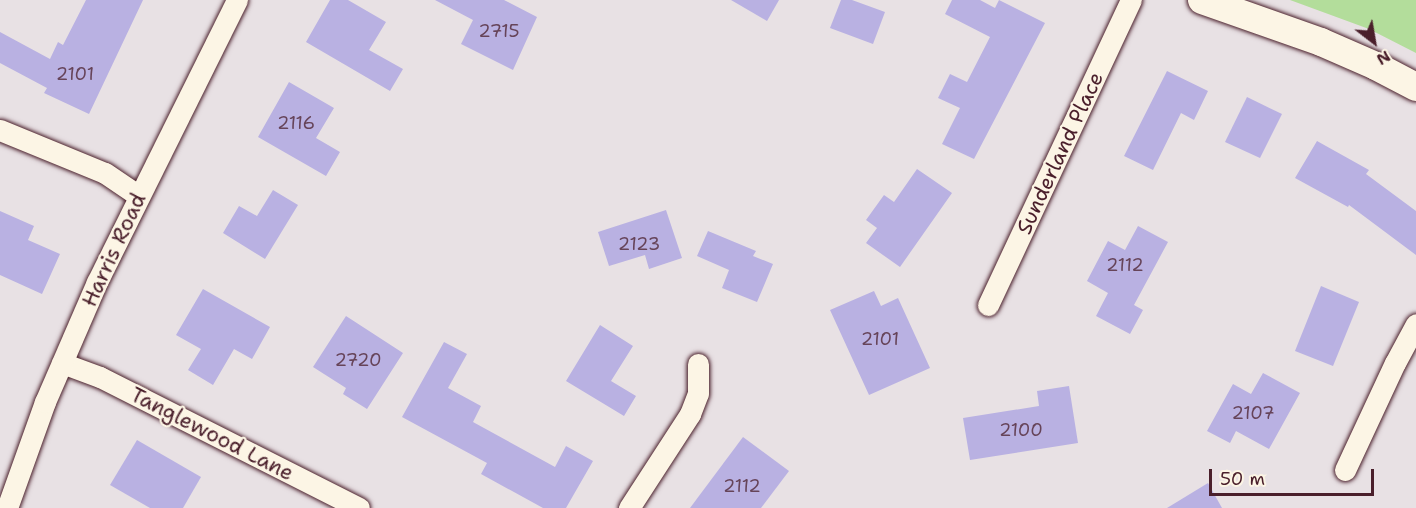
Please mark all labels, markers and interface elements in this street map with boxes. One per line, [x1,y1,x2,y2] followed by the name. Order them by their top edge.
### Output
[1344,12,1404,72] north arrow
[478,20,520,42] house number: 2715
[1373,46,1394,70] text: N
[56,63,94,85] house number: 2101
[1011,68,1109,238] street label: Sunderland Place
[277,112,315,134] house number: 2116
[77,189,151,311] street label: Harris Road
[618,233,660,255] house number: 2123
[1106,254,1144,276] house number: 2112
[861,328,899,350] house number: 2101
[334,349,382,371] house number: 2720
[126,382,298,486] street label: Tanglewood Lane
[1232,402,1274,424] house number: 2107
[999,419,1043,441] house number: 2100
[1212,457,1377,495] scale bar
[1220,467,1265,491] text: 50 m
[723,475,761,497] house number: 2112

